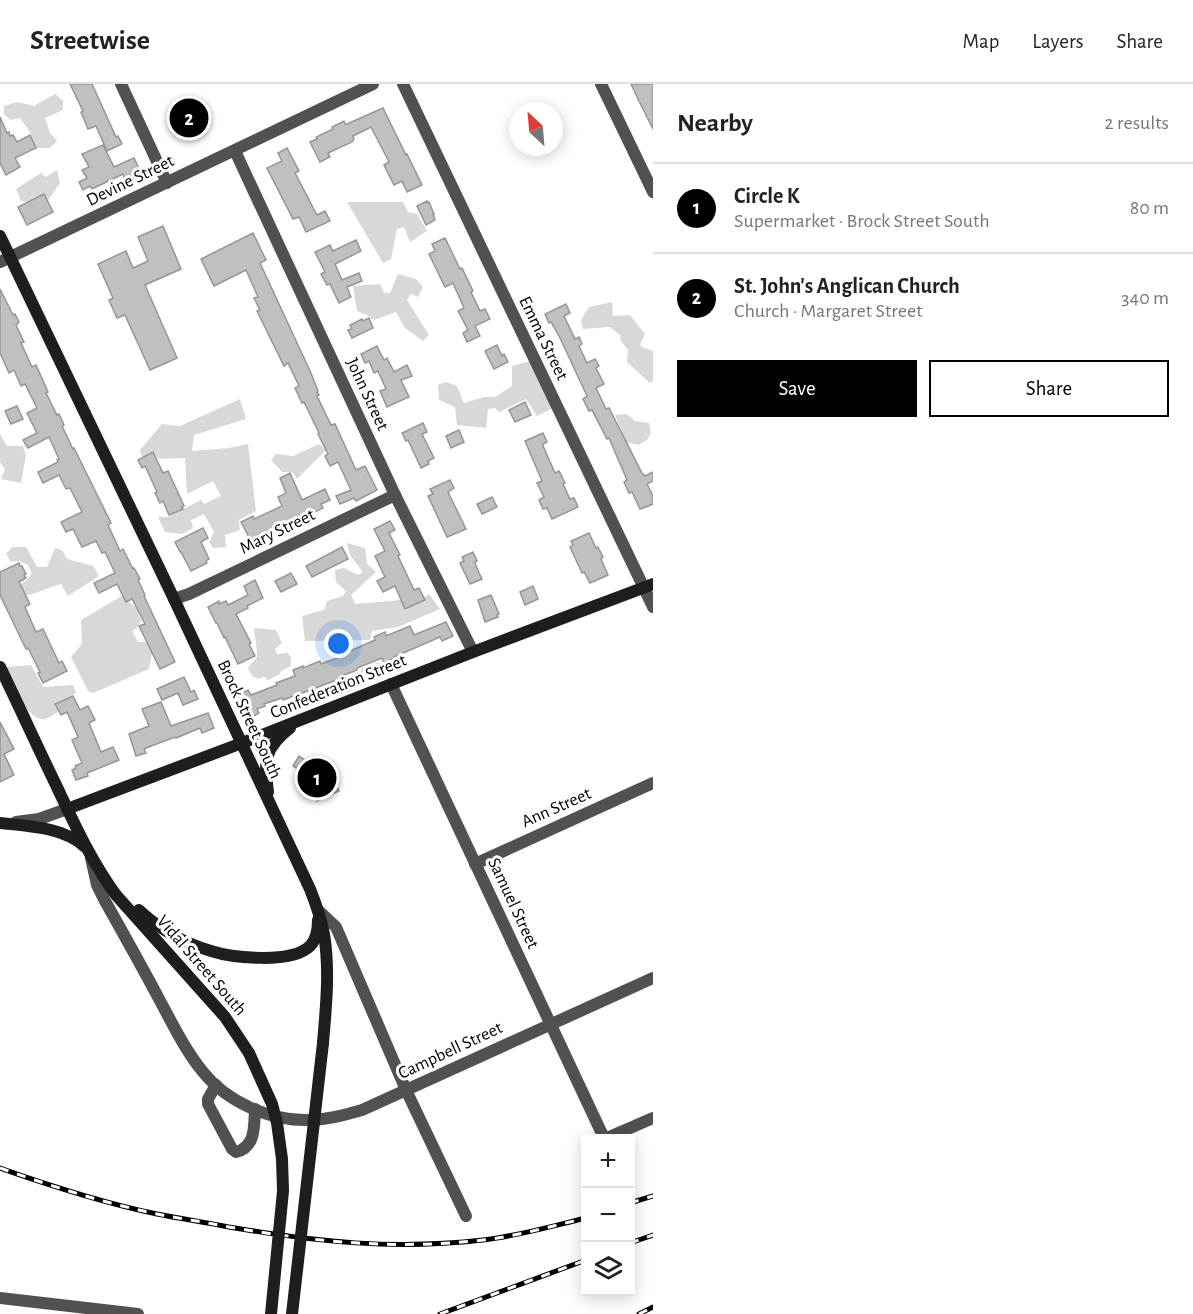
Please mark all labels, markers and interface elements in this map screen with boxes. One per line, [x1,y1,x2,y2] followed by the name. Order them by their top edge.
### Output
[30,27,150,55] text: Streetwise
[963,31,999,52] text: Map
[1032,31,1083,52] text: Layers
[1116,31,1163,52] text: Share
[170,96,208,141] pin: 2
[509,102,563,156] north arrow
[677,110,753,136] text: Nearby
[1105,113,1169,133] text: 2 results
[84,152,177,210] street label: Devine Street
[734,185,800,207] text: Circle K
[693,198,700,218] text: 1
[1130,198,1169,218] text: 80 m
[734,211,990,231] text: Supermarket · Brock Street South
[734,275,960,297] text: St. John's Anglican Church
[692,288,701,308] text: 2
[1121,288,1169,308] text: 340 m
[515,294,571,383] street label: Emma Street
[734,301,923,321] text: Church · Margaret Street
[342,355,392,434] street label: John Street
[677,360,917,417] button: Save
[929,360,1169,417] button: Share
[237,506,318,558] street label: Mary Street
[324,629,353,658] your location
[268,651,409,722] street label: Confederation Street
[214,657,284,782] street label: Brock Street South
[298,756,336,800] pin: 1
[519,785,594,831] street label: Ann Street
[484,855,542,952] street label: Samuel Street
[153,912,249,1019] street label: Vidal Street South
[395,1019,506,1083] street label: Campbell Street
[581,1134,635,1296] map controls
[581,1134,635,1188] button: +
[581,1188,635,1242] button: −
[581,1242,635,1296] button: layers

